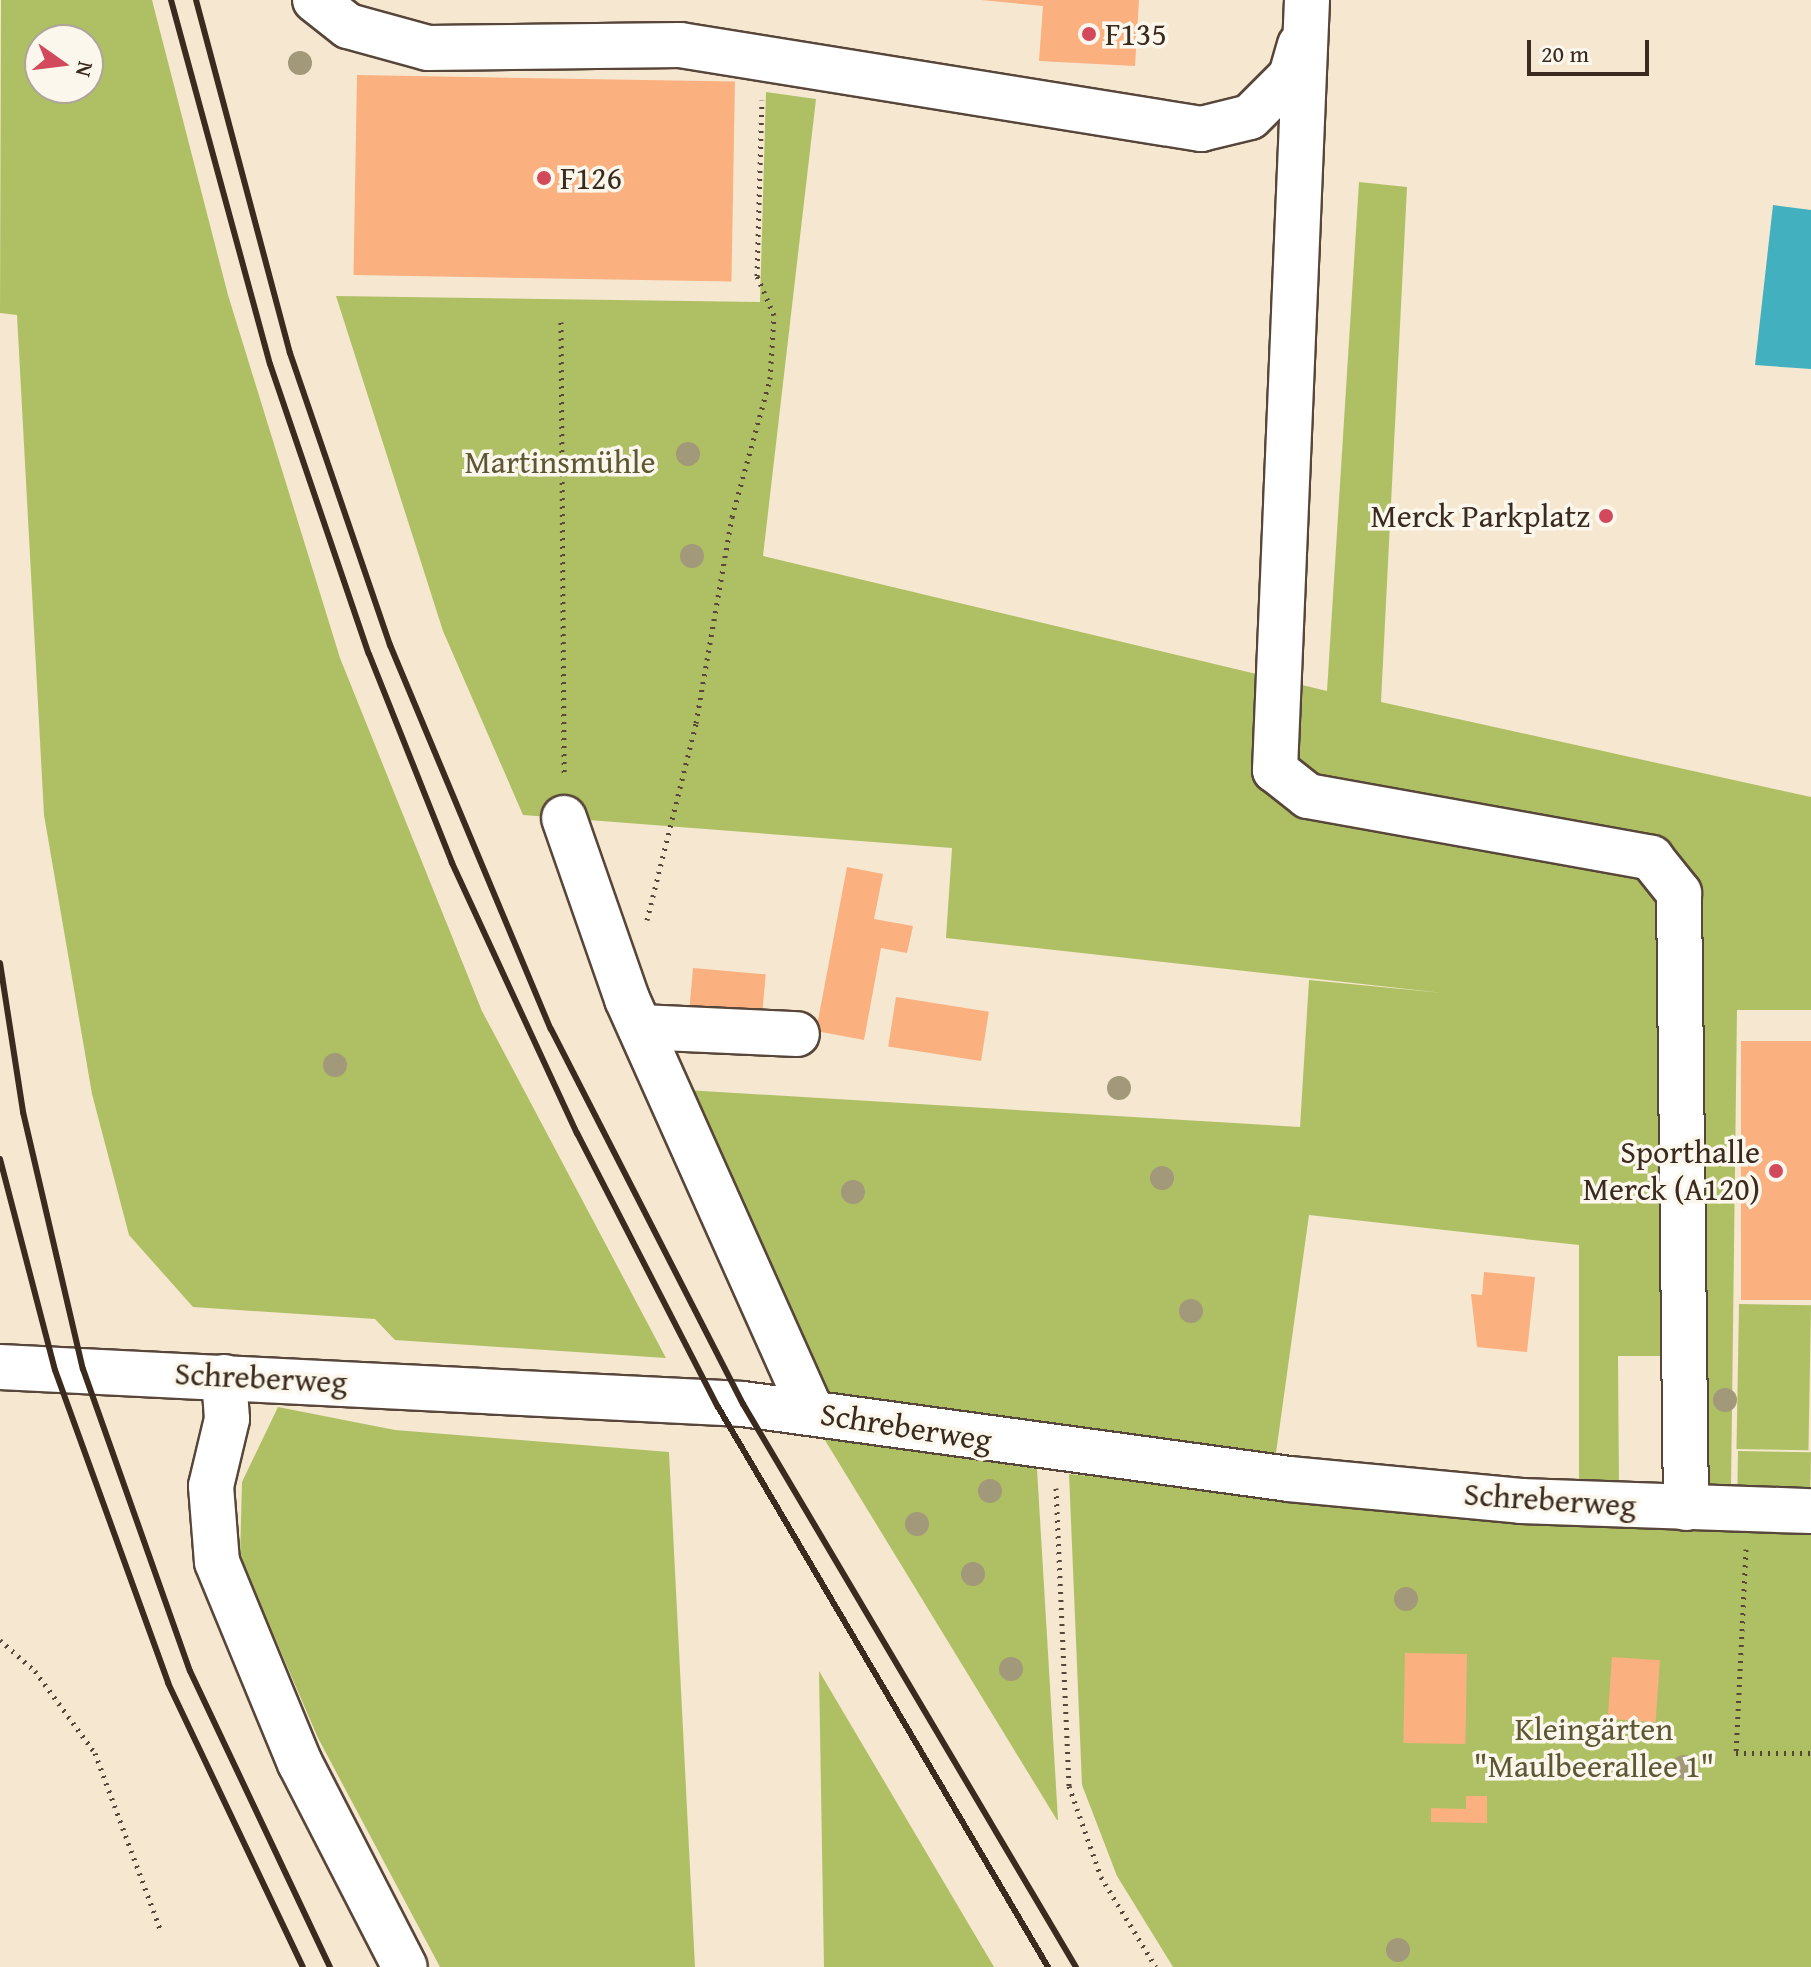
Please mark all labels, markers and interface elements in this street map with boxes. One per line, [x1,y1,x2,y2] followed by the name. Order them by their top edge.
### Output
[1105,15,1167,53] place label: F135
[24,24,104,104] north arrow
[1531,24,1653,74] scale bar
[1080,25,1098,43] marker: F135
[1541,36,1589,71] text: 20 m
[68,58,103,80] text: N
[560,159,622,197] place label: F126
[535,169,553,187] marker: F126
[465,443,655,481] park label: Martinsmühle
[1371,497,1590,535] place label: Merck Parkplatz
[1597,507,1615,525] marker: Merck Parkplatz
[1583,1134,1760,1209] place label: Sporthalle Merck (A120)
[1767,1162,1785,1180] marker: Sporthalle Merck (A120)
[174,1354,348,1402] street label: Schreberweg
[818,1395,994,1459] street label: Schreberweg
[1462,1475,1638,1525] street label: Schreberweg
[1474,1711,1714,1786] park label: Kleingärten "Maulbeerallee 1"

